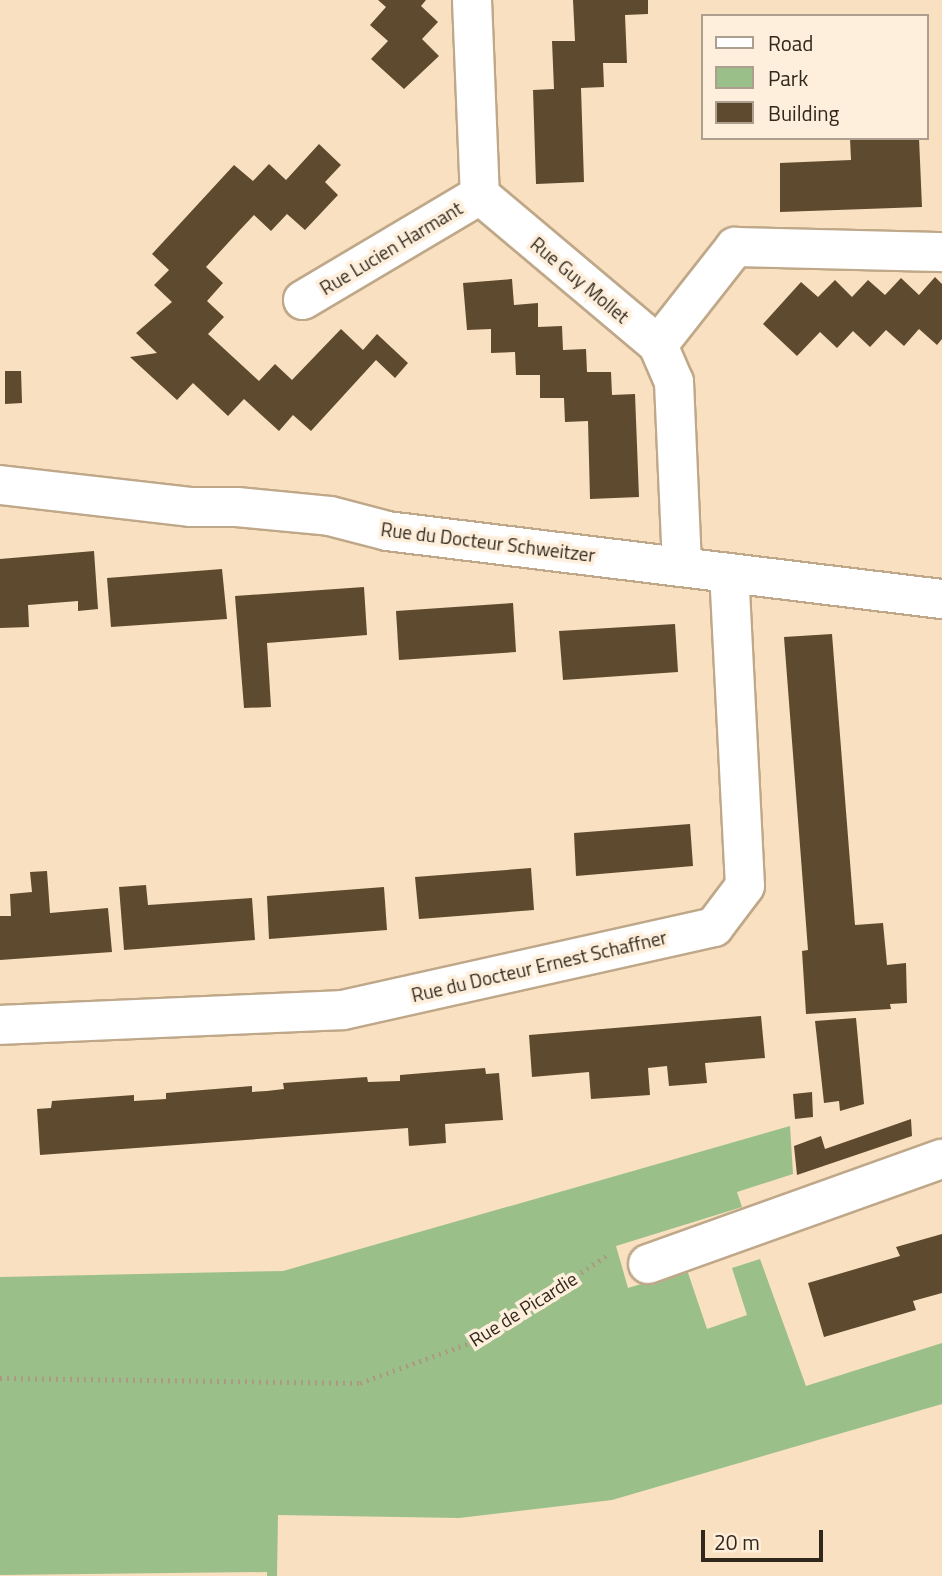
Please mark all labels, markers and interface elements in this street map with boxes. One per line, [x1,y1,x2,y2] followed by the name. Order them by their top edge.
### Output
[701,14,928,140] legend
[768,27,813,59] text: Road
[768,62,808,94] text: Park
[768,97,839,129] text: Building
[316,196,466,300] street label: Rue Lucien Harmant
[526,232,634,328] street label: Rue Guy Mollet
[380,518,596,566] street label: Rue du Docteur Schweitzer
[409,925,669,1007] street label: Rue du Docteur Ernest Schaffner
[465,1267,581,1351] street label: Rue de Picardie
[704,1516,827,1560] scale bar
[714,1526,760,1558] text: 20 m

